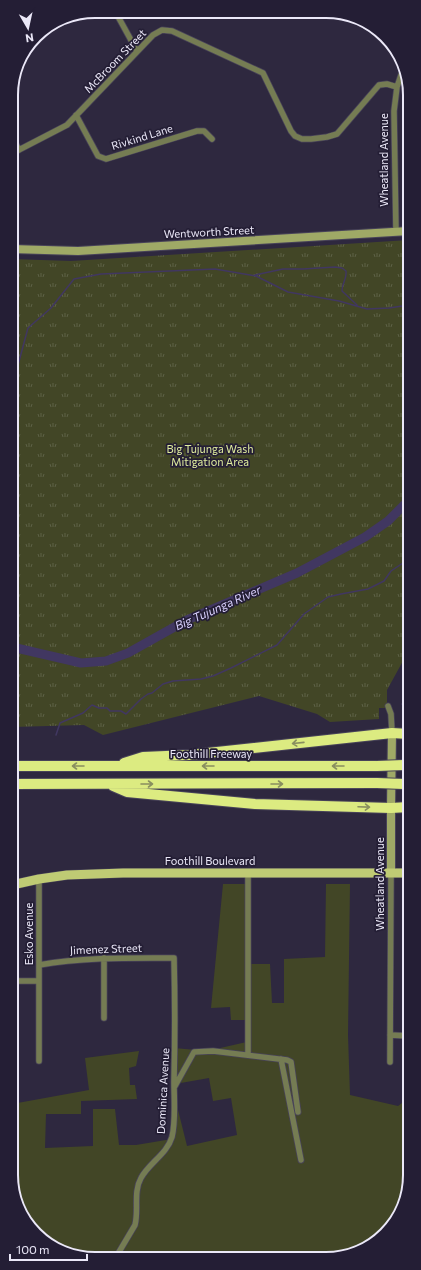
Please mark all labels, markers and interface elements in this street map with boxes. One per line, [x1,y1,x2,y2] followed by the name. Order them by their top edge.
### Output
[8,8,48,48] north arrow
[81,26,149,95] street label: McBroom Street
[25,31,35,45] text: N
[377,113,390,207] street label: Wheatland Avenue
[110,121,174,152] street label: Rivkind Lane
[163,223,255,240] street label: Wentworth Street
[167,442,253,468] park label: Big Tujunga Wash Mitigation Area
[172,581,264,632] water label: Big Tujunga River
[292,739,305,746] one-way arrow
[170,747,252,760] street label: Foothill Freeway
[72,762,85,770] one-way arrow
[202,762,215,770] one-way arrow
[332,762,345,770] one-way arrow
[140,780,153,788] one-way arrow
[270,780,283,788] one-way arrow
[357,803,370,811] one-way arrow
[373,837,386,931] street label: Wheatland Avenue
[165,854,255,867] street label: Foothill Boulevard
[22,903,35,965] street label: Esko Avenue
[70,941,143,957] street label: Jimenez Street
[154,1047,171,1134] street label: Dominica Avenue
[10,1236,87,1262] scale bar
[16,1242,50,1256] text: 100 m

